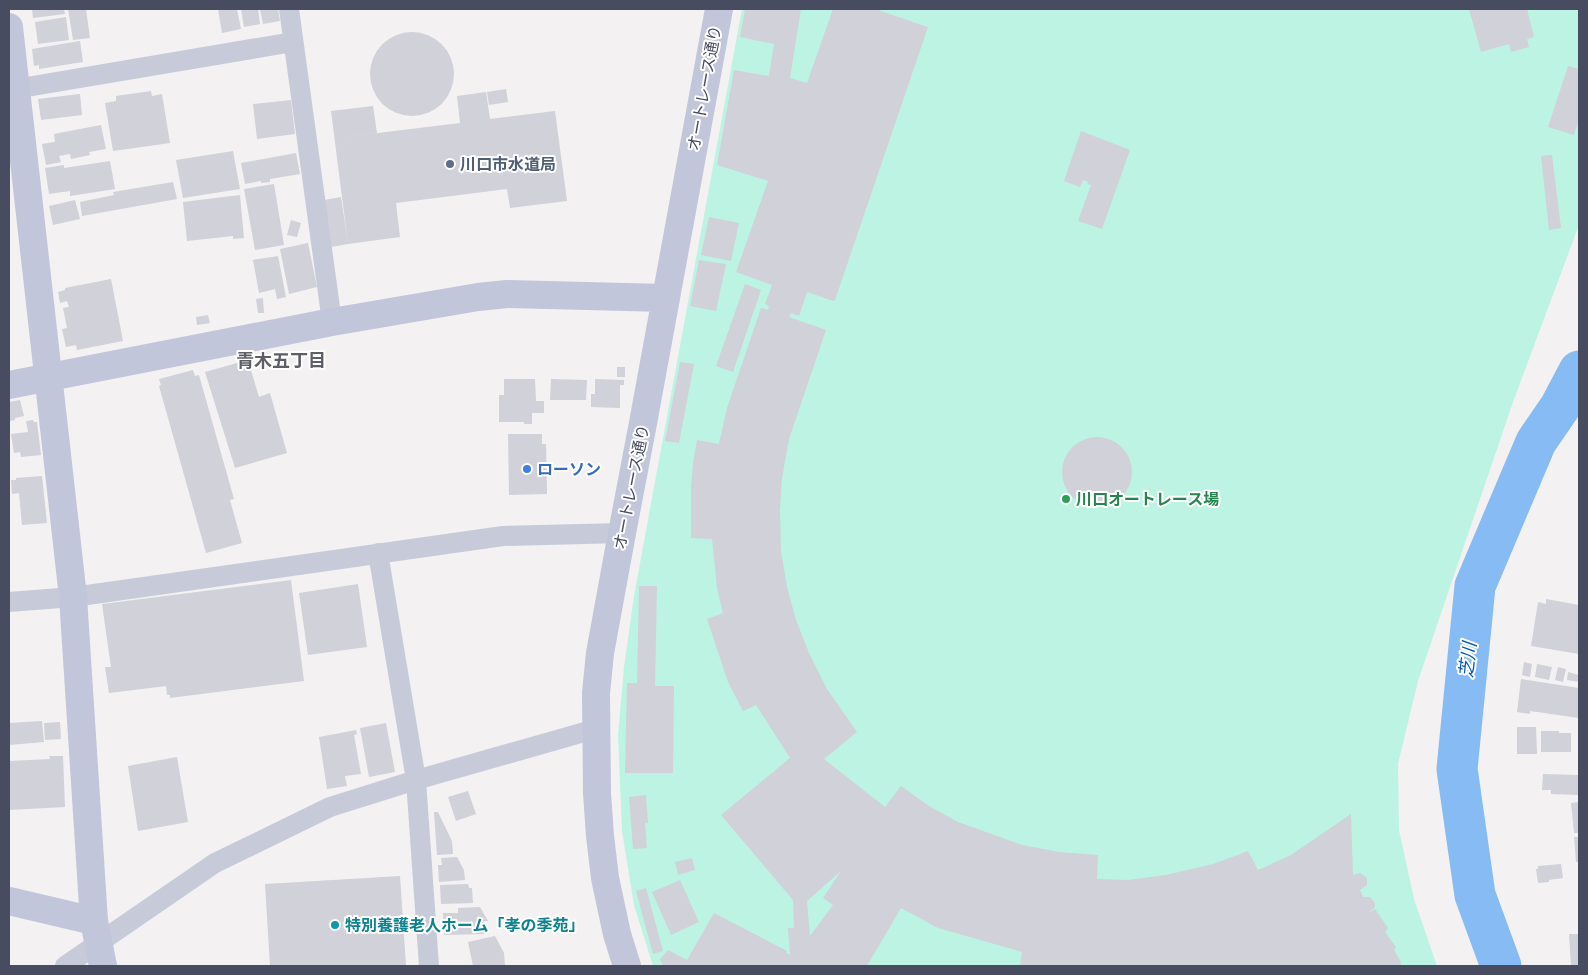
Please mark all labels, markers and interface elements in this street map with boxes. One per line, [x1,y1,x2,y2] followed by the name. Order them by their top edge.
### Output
[683,24,726,153] street label: オートレース通り
[460,154,556,175] place label: 川口市水道局
[444,158,456,170] marker: 川口市水道局
[236,349,326,373] district label: 青木五丁目
[609,423,654,552] street label: オートレース通り
[537,459,601,480] place label: ローソン
[521,463,533,475] marker: ローソン
[1076,489,1219,510] place label: 川口オートレース場
[1060,493,1072,505] marker: 川口オートレース場
[1454,639,1482,679] water label: 芝川
[345,915,585,936] place label: 特別養護老人ホーム「孝の季苑」
[329,919,341,931] marker: 特別養護老人ホーム「孝の季苑」

